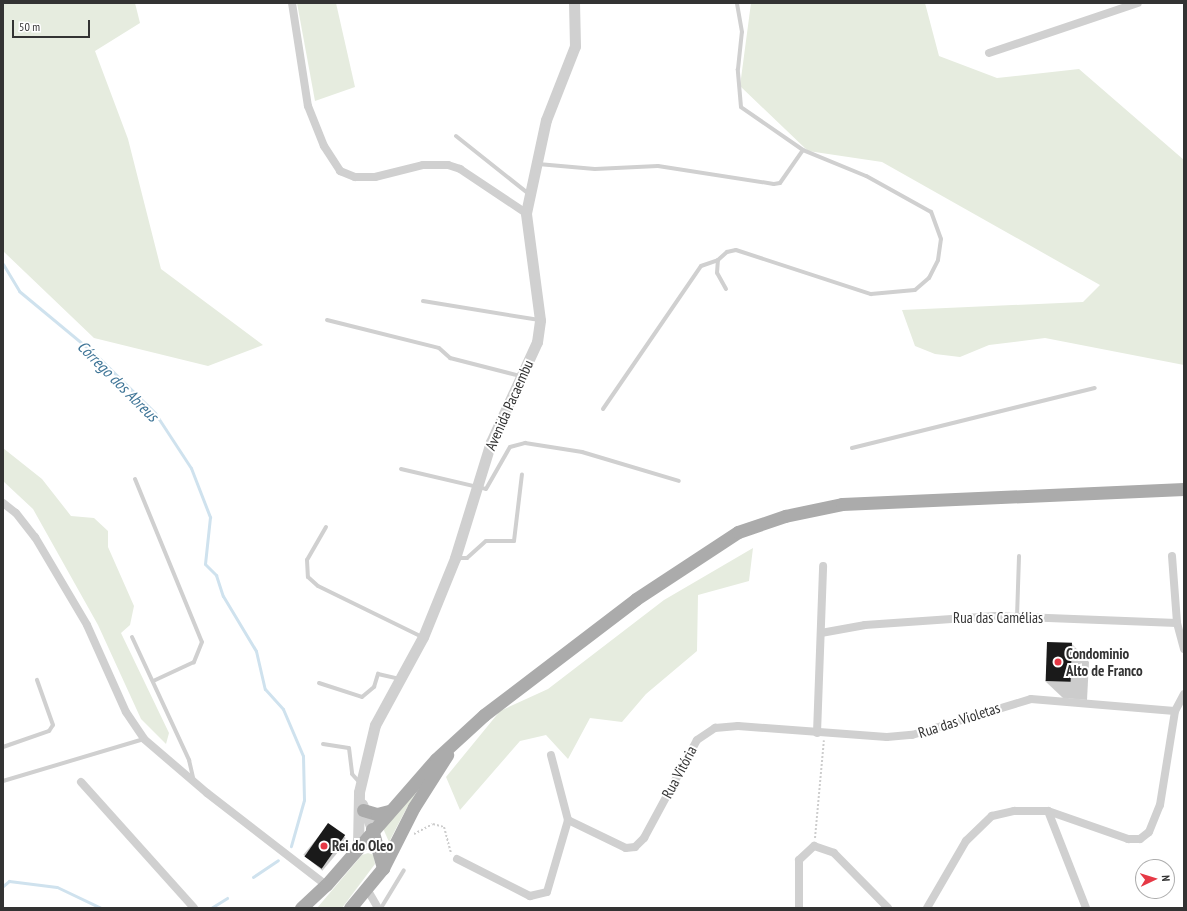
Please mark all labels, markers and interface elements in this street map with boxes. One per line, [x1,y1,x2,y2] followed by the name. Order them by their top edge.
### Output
[14,12,92,38] scale bar
[19,19,40,34] text: 50 m
[73,336,163,426] water label: Córrego dos Abreus
[481,357,537,453] street label: Avenida Pacaembu
[953,609,1043,627] street label: Rua das Camélias
[1066,644,1143,679] place label: Condominio Alto de Franco
[1053,657,1063,667] marker: Condominio Alto de Franco
[916,698,1002,742] street label: Rua das Violetas
[658,743,700,801] street label: Rua Vitória
[332,837,393,855] place label: Rei do Oleo
[319,841,329,851] marker: Rei do Oleo
[1135,859,1175,899] north arrow
[1159,875,1173,882] text: N

